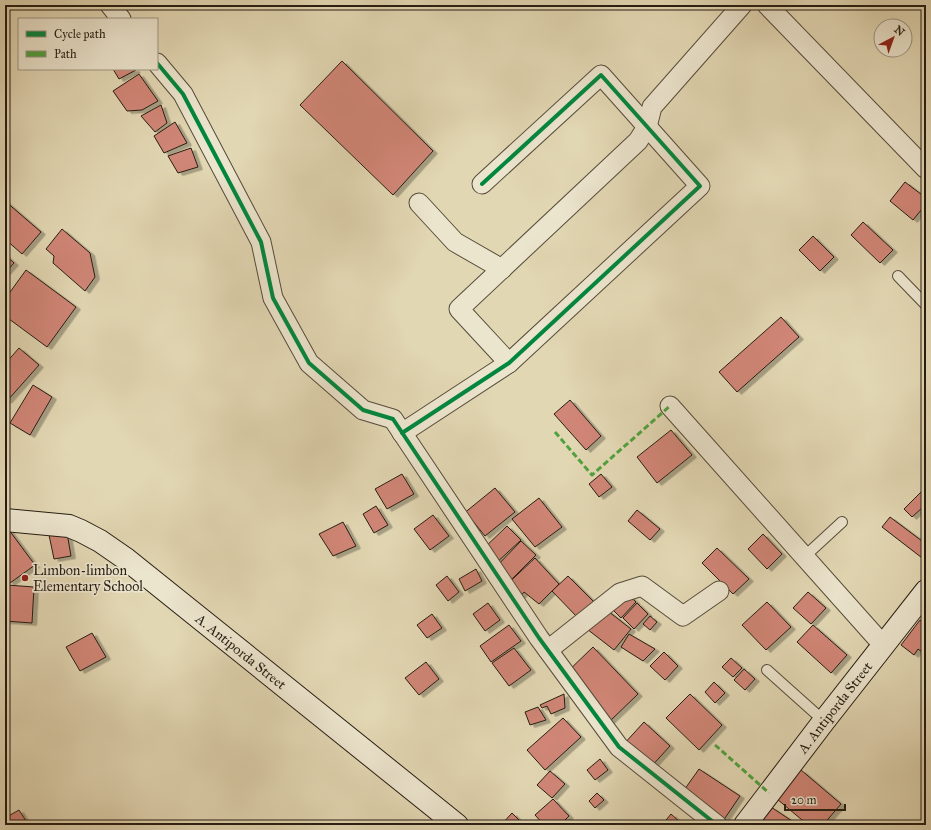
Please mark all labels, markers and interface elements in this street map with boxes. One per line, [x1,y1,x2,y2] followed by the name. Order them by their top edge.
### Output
[18,18,158,70] legend
[873,18,913,58] north arrow
[891,23,908,39] text: N
[54,27,106,41] text: Cycle path
[54,47,77,61] text: Path
[33,562,143,595] place label: Limbon-limbon Elementary School
[20,573,30,583] marker: Limbon-limbon Elementary School
[191,610,289,693] street label: A. Antiporda Street
[794,659,876,758] street label: A. Antiporda Street
[785,786,845,812] scale bar
[791,793,817,807] text: 20 m

